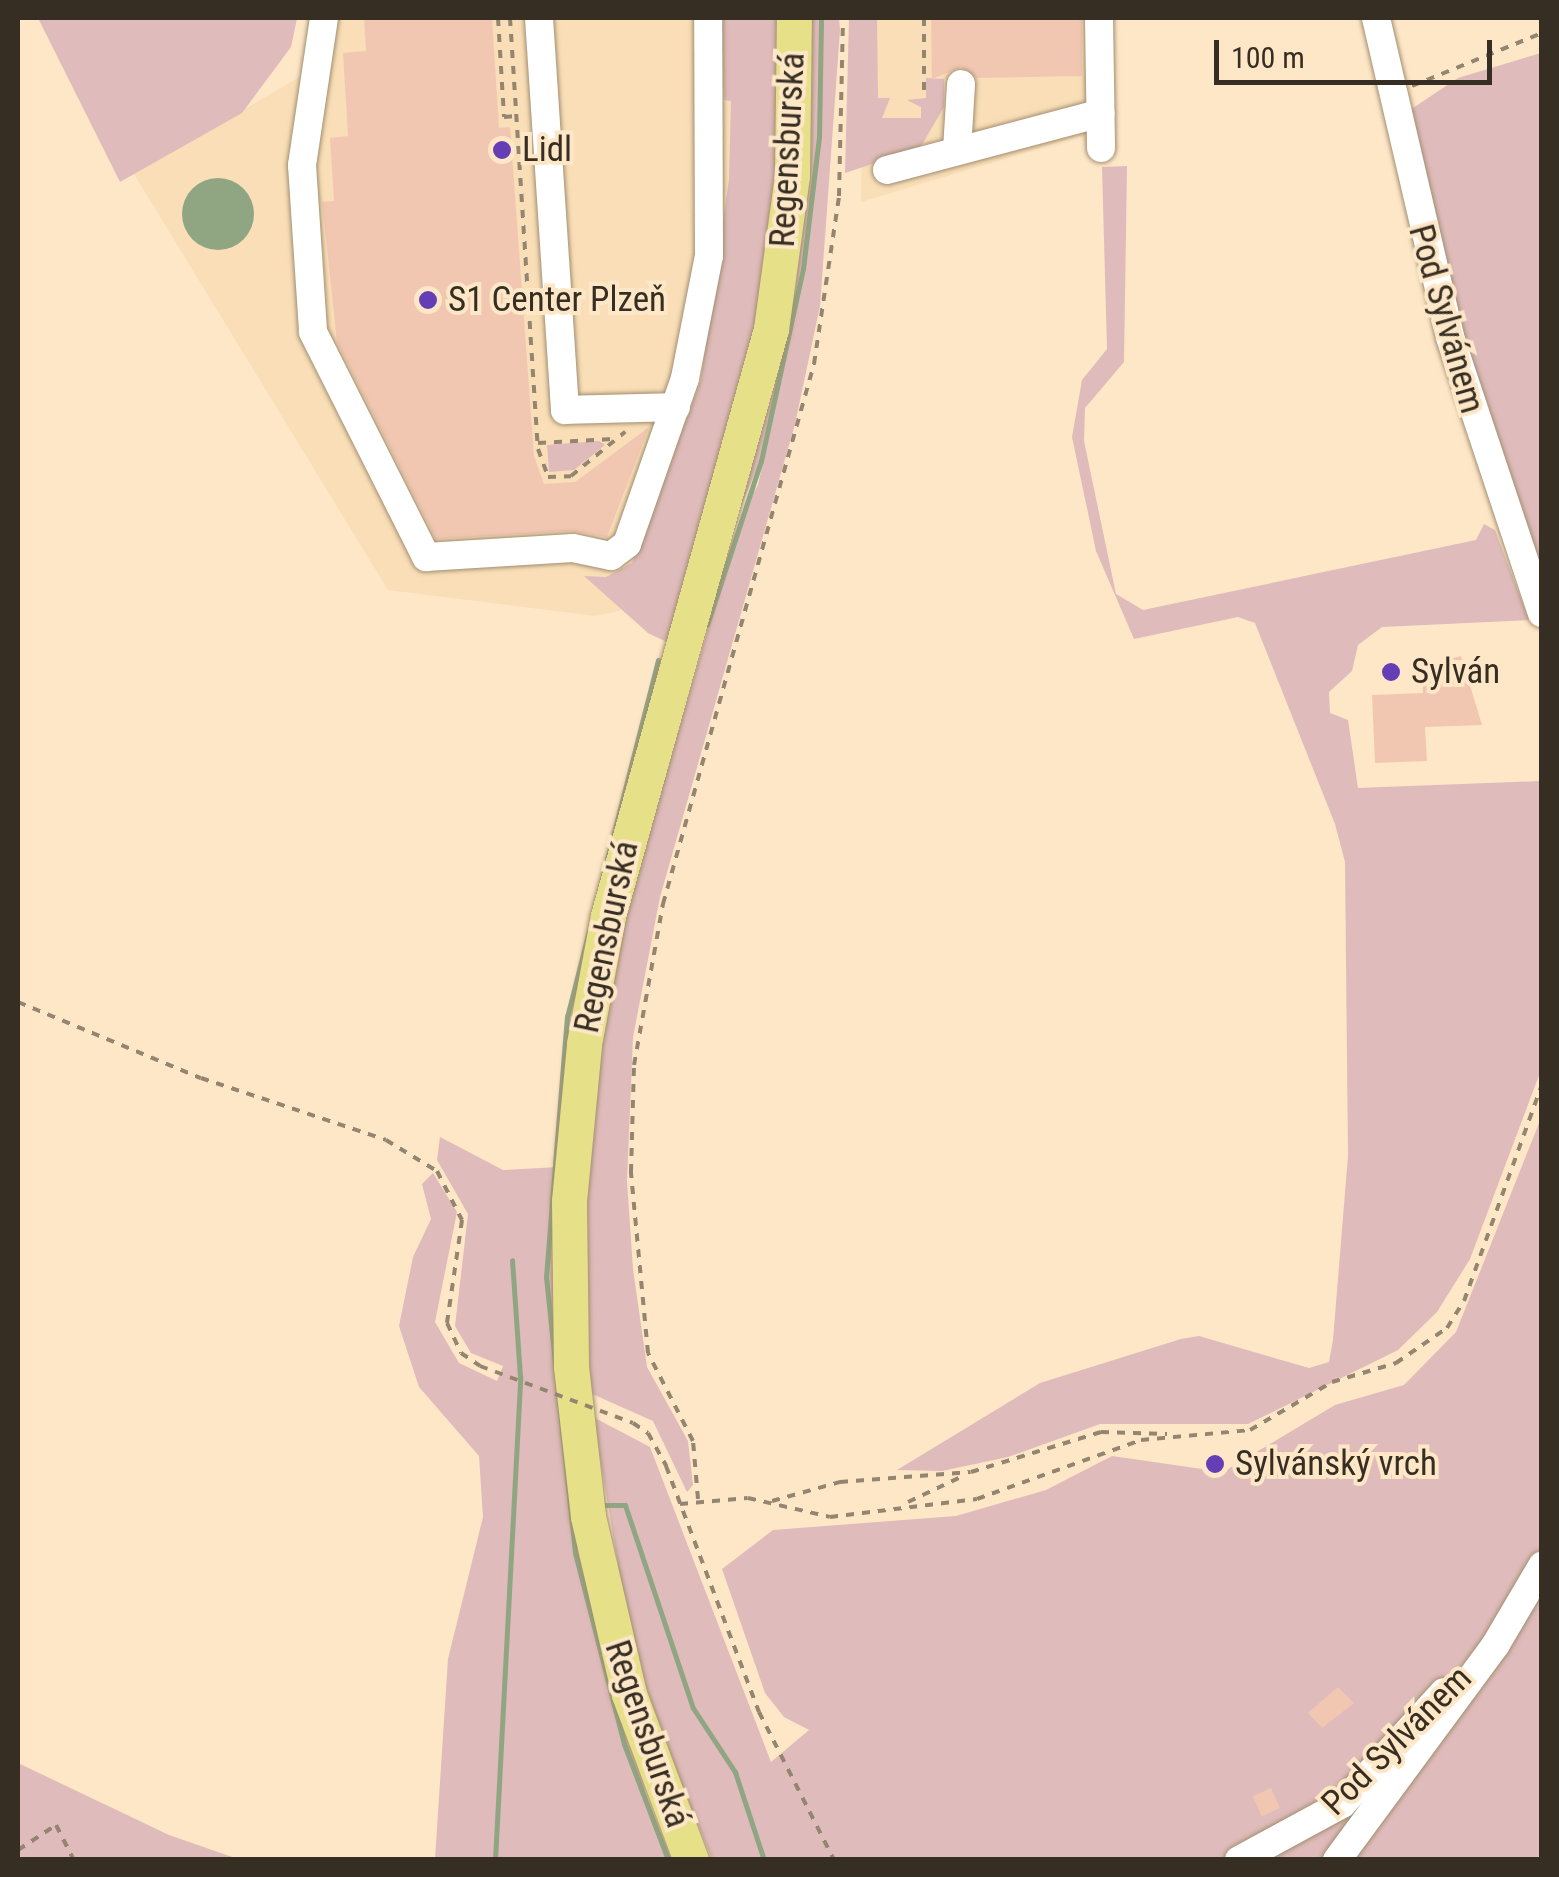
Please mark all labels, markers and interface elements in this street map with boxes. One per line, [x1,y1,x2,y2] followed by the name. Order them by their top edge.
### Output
[1219,20,1496,82] scale bar
[1231,40,1305,75] text: 100 m
[762,52,814,248] street label: Regensburská
[522,129,572,171] place label: Lidl
[491,139,513,161] marker: Lidl
[1399,220,1493,418] street label: Pod Sylvánem
[448,279,666,321] place label: S1 Center Plzeň
[417,289,439,311] marker: S1 Center Plzeň
[1411,651,1500,693] place label: Sylván
[1380,661,1402,683] marker: Sylván
[566,837,648,1037] street label: Regensburská
[1235,1443,1437,1485] place label: Sylvánský vrch
[1204,1453,1226,1475] marker: Sylvánský vrch
[595,1635,699,1833] street label: Regensburská
[1314,1658,1480,1824] street label: Pod Sylvánem

